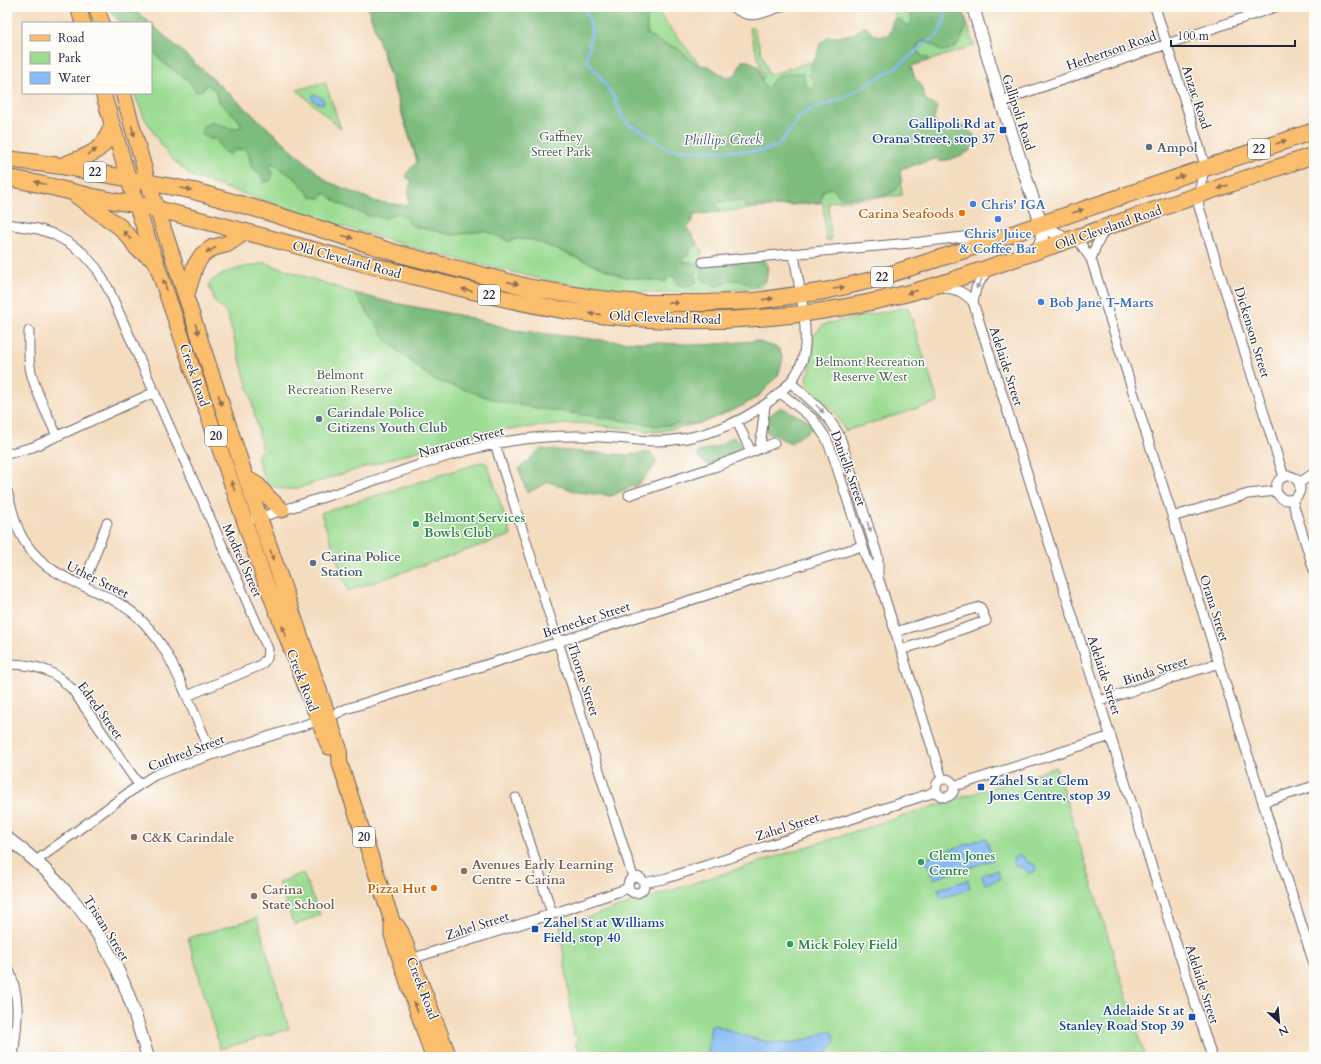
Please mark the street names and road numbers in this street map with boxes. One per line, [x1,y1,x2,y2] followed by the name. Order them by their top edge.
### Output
[1064,27,1159,75] street label: Herbertson Road
[1177,63,1215,132] street label: Anzac Road
[997,72,1039,153] street label: Gallipoli Road
[1248,139,1270,159] road number: 22
[84,162,106,182] road number: 22
[1052,201,1164,255] street label: Old Cleveland Road
[290,237,403,283] street label: Old Cleveland Road
[871,267,893,287] road number: 22
[478,285,500,305] road number: 22
[1230,285,1274,380] street label: Dickenson Street
[609,307,721,329] street label: Old Cleveland Road
[985,324,1027,408] street label: Adelaide Street
[175,341,213,409] street label: Creek Road
[417,422,506,462] street label: Narracott Street
[205,426,227,446] road number: 20
[826,428,870,508] street label: Daniells Street
[218,521,266,600] street label: Modred Street
[63,557,132,603] street label: Uther Street
[1195,573,1233,644] street label: Orana Street
[540,597,632,643] street label: Bernecker Street
[1083,633,1125,717] street label: Adelaide Street
[563,640,603,718] street label: Thorne Street
[282,647,322,714] street label: Creek Road
[1121,652,1190,690] street label: Binda Street
[73,678,127,743] street label: Edred Street
[145,730,227,776] street label: Cuthred Street
[753,808,821,846] street label: Zahel Street
[353,827,375,847] road number: 20
[79,892,133,965] street label: Tristan Street
[443,907,511,945] street label: Zahel Street
[1181,942,1223,1026] street label: Adelaide Street
[402,955,442,1022] street label: Creek Road

